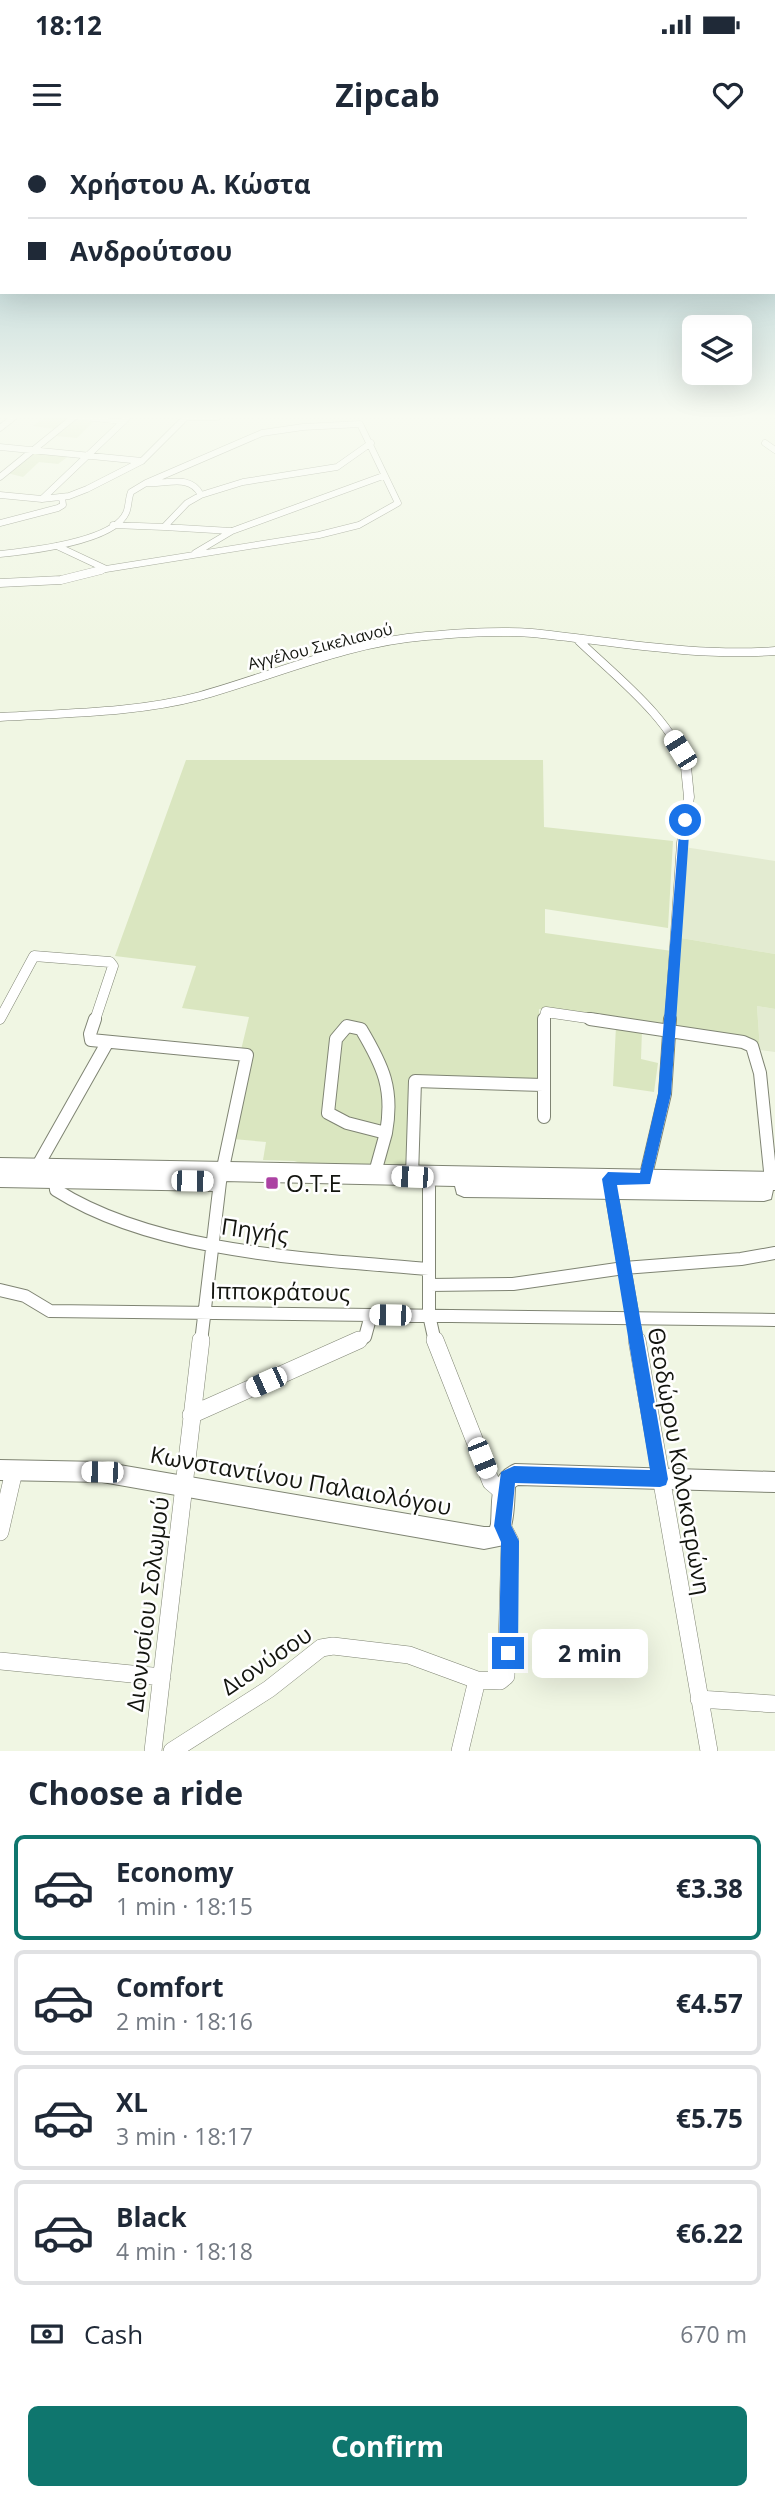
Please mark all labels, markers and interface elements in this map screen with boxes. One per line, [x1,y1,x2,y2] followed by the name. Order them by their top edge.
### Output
[35,7,102,43] text: 18:12
[335,73,440,116] text: Zipcab
[28,76,66,114] icon: menu
[709,76,747,114] icon: heart
[70,166,311,202] text: Χρήστου Α. Κώστα
[70,233,232,269] text: Ανδρούτσου
[682,315,752,385] map controls
[682,315,752,385] button: layers
[245,617,395,675] street label: Αγγέλου Σικελιανού
[660,727,701,773] car
[669,804,701,836] route start
[391,1166,434,1188] car
[286,1167,341,1199] place label: Ο.Τ.Ε
[171,1170,214,1192] car
[264,1175,280,1191] marker: Ο.Τ.Ε
[219,1209,291,1251] street label: Πηγής
[210,1274,350,1308] street label: Ιπποκράτους
[369,1304,412,1326] car
[641,1325,719,1597] street label: Θεοδώρου Κολοκοτρώνη
[243,1364,290,1400] car
[465,1435,500,1481] car
[148,1438,454,1522] street label: Κωνσταντίνου Παλαιολόγου
[81,1461,124,1483] car
[118,1495,176,1713] street label: Διονυσίου Σολωμού
[214,1618,318,1702] street label: Διονύσου
[532,1628,648,1678] callout: 2 min
[492,1637,524,1669] route end
[558,1637,622,1669] text: 2 min
[28,1771,243,1814] text: Choose a ride
[116,1854,234,1890] text: Economy
[32,1856,95,1919] icon: car
[676,1870,743,1906] text: €3.38
[116,1890,253,1922] text: 1 min · 18:15
[116,1969,223,2005] text: Comfort
[32,1971,95,2034] icon: car
[676,1985,743,2021] text: €4.57
[116,2005,253,2037] text: 2 min · 18:16
[116,2084,148,2120] text: XL
[32,2086,95,2149] icon: car
[676,2100,743,2136] text: €5.75
[116,2120,253,2152] text: 3 min · 18:17
[116,2199,187,2235] text: Black
[32,2201,95,2264] icon: car
[676,2215,743,2251] text: €6.22
[116,2235,253,2267] text: 4 min · 18:18
[28,2315,66,2353] icon: cash
[84,2316,143,2352] text: Cash
[680,2318,747,2350] text: 670 m
[28,2406,747,2486] button: Confirm

